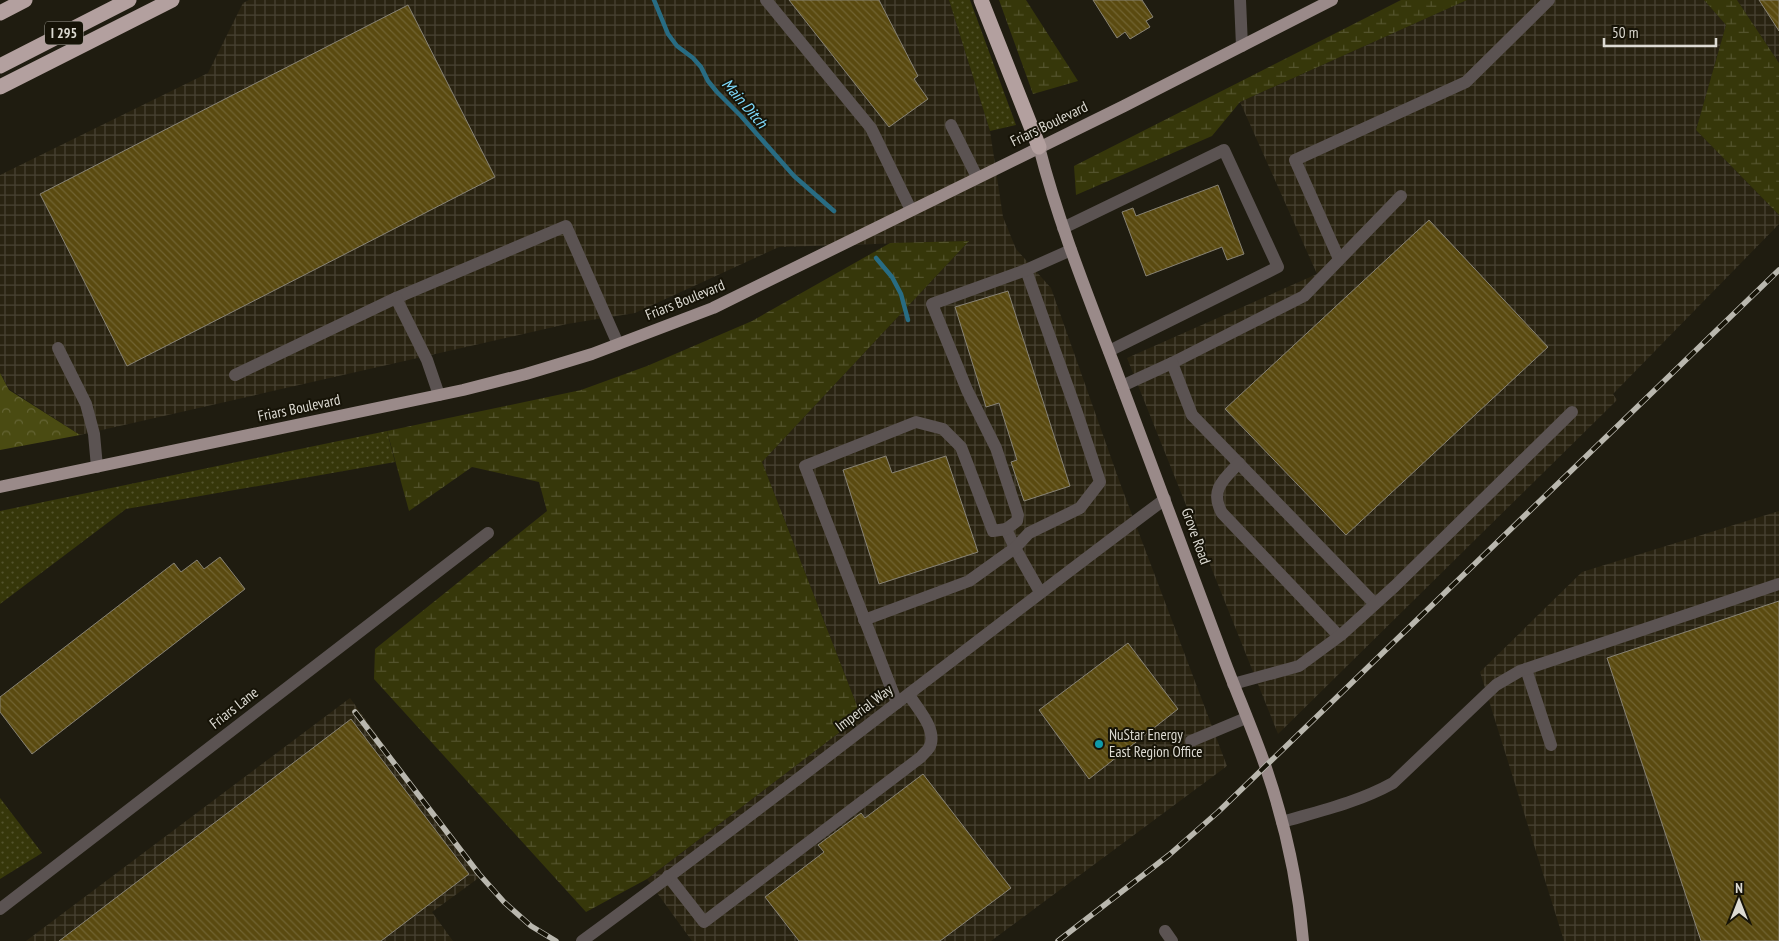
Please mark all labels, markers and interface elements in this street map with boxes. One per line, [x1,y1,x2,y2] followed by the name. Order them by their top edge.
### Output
[1604,15,1716,47] scale bar
[45,22,83,44] road number: I 295
[1612,23,1638,42] text: 50 m
[718,74,773,133] water label: Main Ditch
[1007,97,1091,150] street label: Friars Boulevard
[642,275,727,324] street label: Friars Boulevard
[256,390,342,426] street label: Friars Boulevard
[1178,505,1215,567] street label: Grove Road
[831,680,896,735] street label: Imperial Way
[205,683,262,733] street label: Friars Lane
[1109,725,1202,761] place label: NuStar Energy East Region Office
[1093,738,1105,750] marker: NuStar Energy East Region Office
[1714,876,1764,926] north arrow
[1735,879,1743,897] text: N

